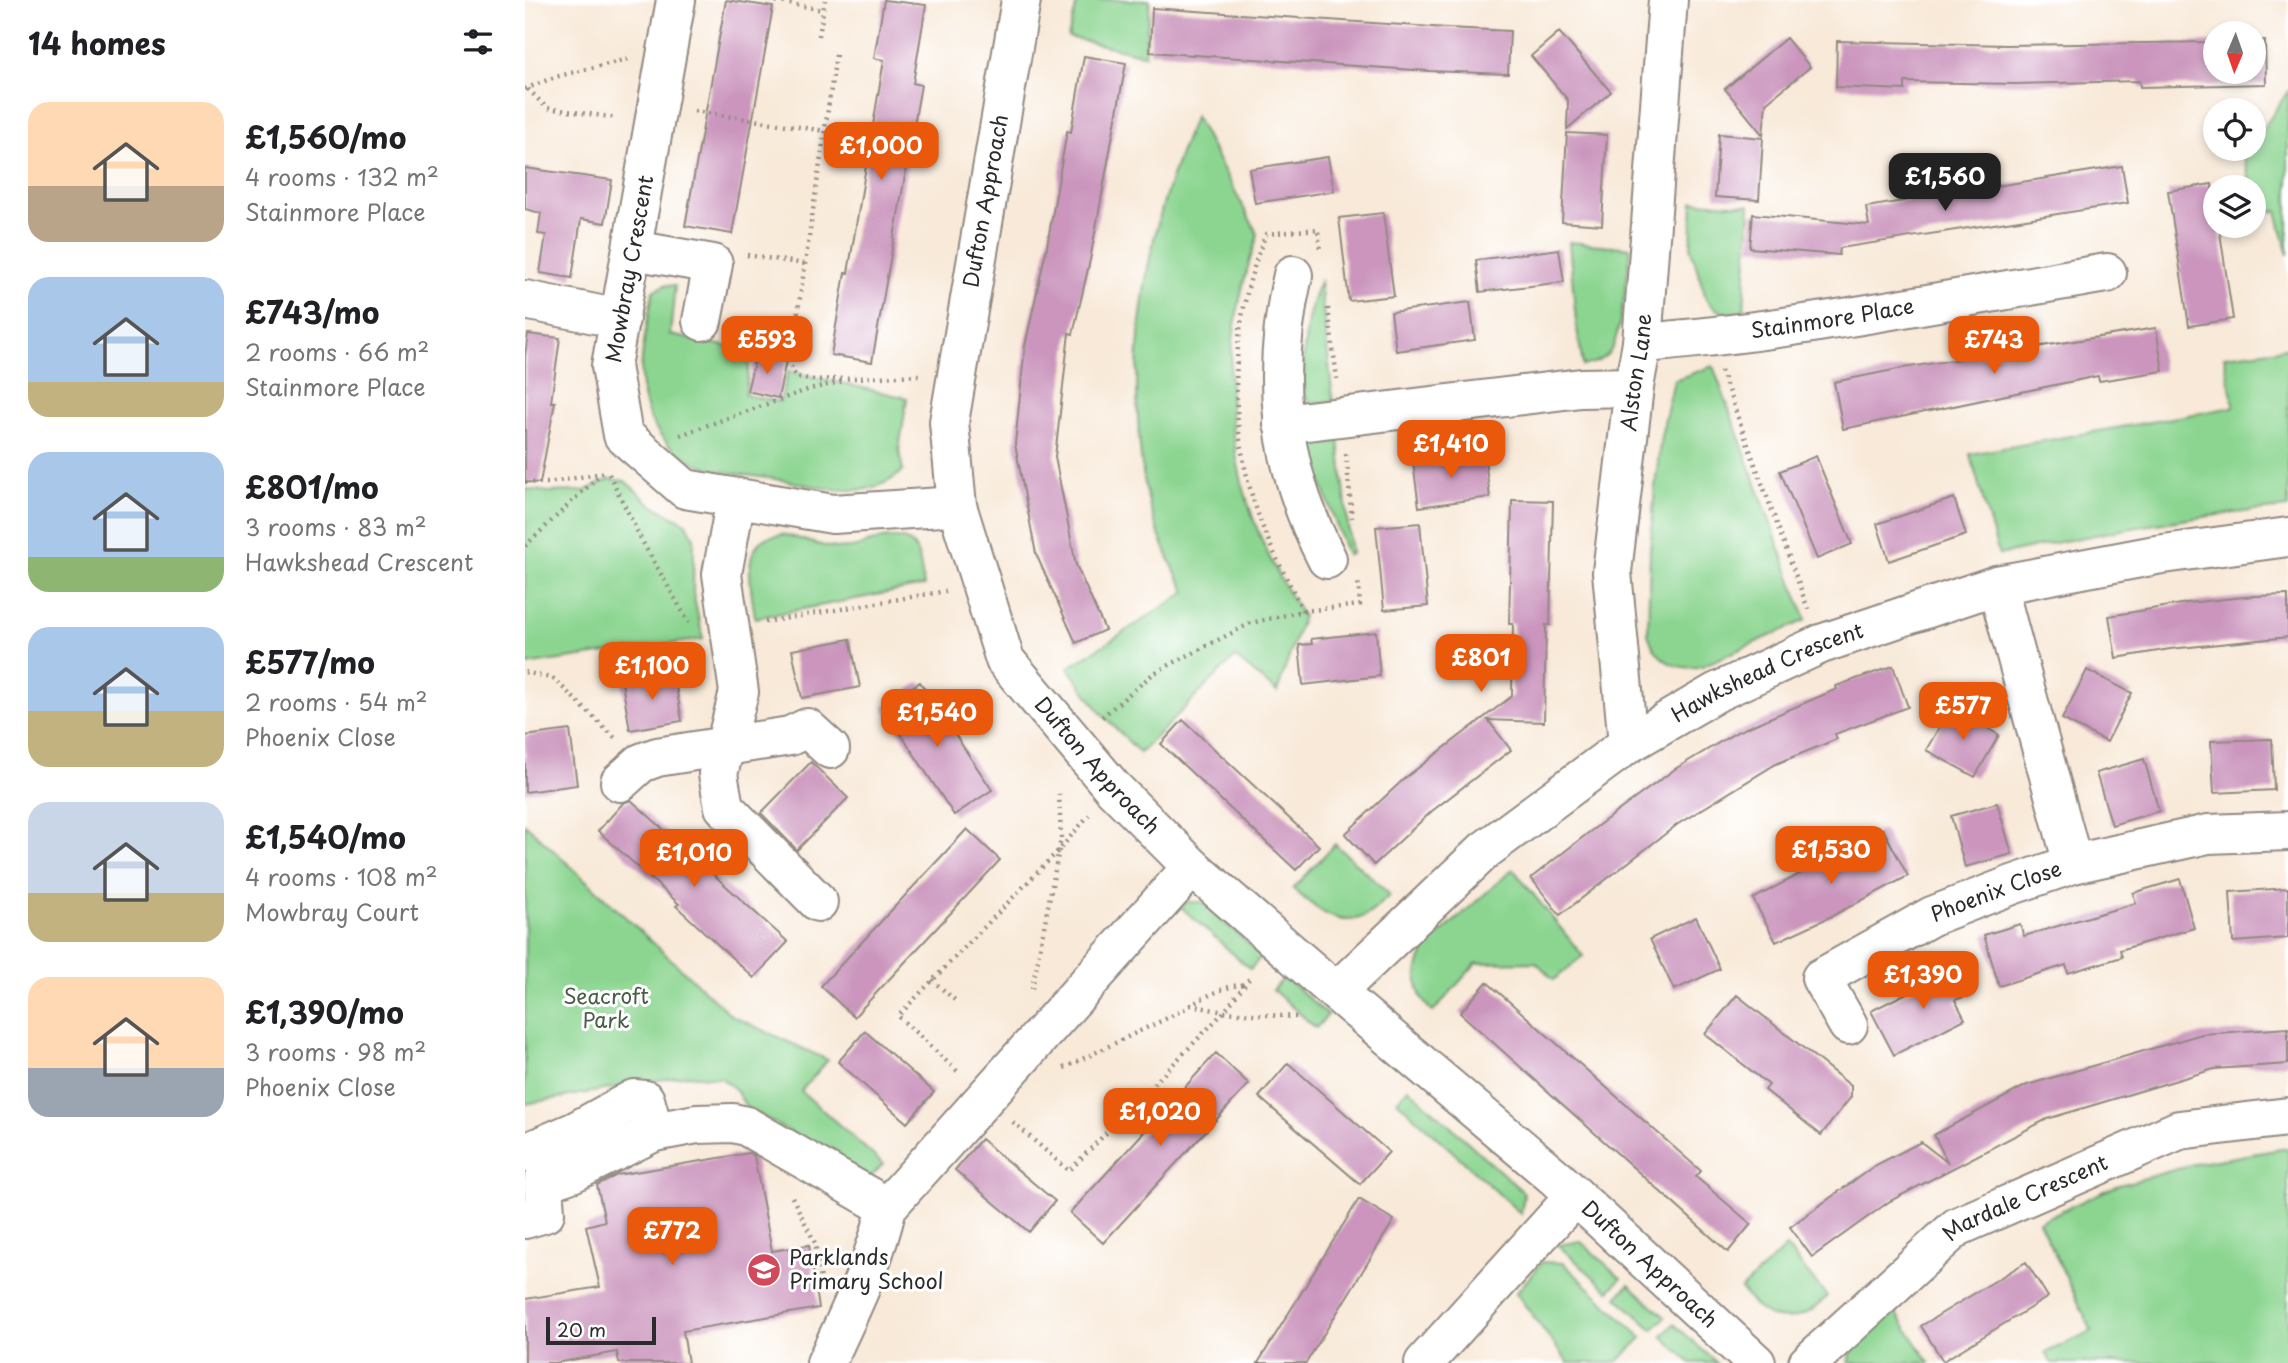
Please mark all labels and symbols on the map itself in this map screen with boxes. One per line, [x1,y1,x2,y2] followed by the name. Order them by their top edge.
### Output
[2203,21,2266,84] north arrow
[953,112,1015,290] street label: Dufton Approach
[824,122,938,182] pin: £1,000
[1888,154,2002,213] pin: £1,560
[596,172,660,365] street label: Mowbray Crescent
[1749,289,1916,345] street label: Stainmore Place
[1611,312,1658,433] street label: Alston Lane
[726,316,808,376] pin: £593
[1953,316,2035,376] pin: £743
[1394,420,1508,480] pin: £1,410
[1665,613,1867,729] street label: Hawkshead Crescent
[1440,634,1522,694] pin: £801
[595,642,709,702] pin: £1,100
[1922,682,2004,742] pin: £577
[1028,689,1168,841] street label: Dufton Approach
[880,690,994,749] pin: £1,540
[1774,826,1888,886] pin: £1,530
[637,830,751,889] pin: £1,010
[1925,851,2065,929] street label: Phoenix Close
[1866,951,1980,1011] pin: £1,390
[563,979,649,1035] park label: Seacroft Park
[1103,1088,1217,1148] pin: £1,020
[1934,1145,2112,1247] street label: Mardale Crescent
[1576,1192,1726,1334] street label: Dufton Approach
[631,1208,713,1267] pin: £772
[789,1240,944,1296] place label: Parklands Primary School
[745,1251,783,1289] school or university icon: Parklands Primary School
[546,1314,656,1346] scale bar

